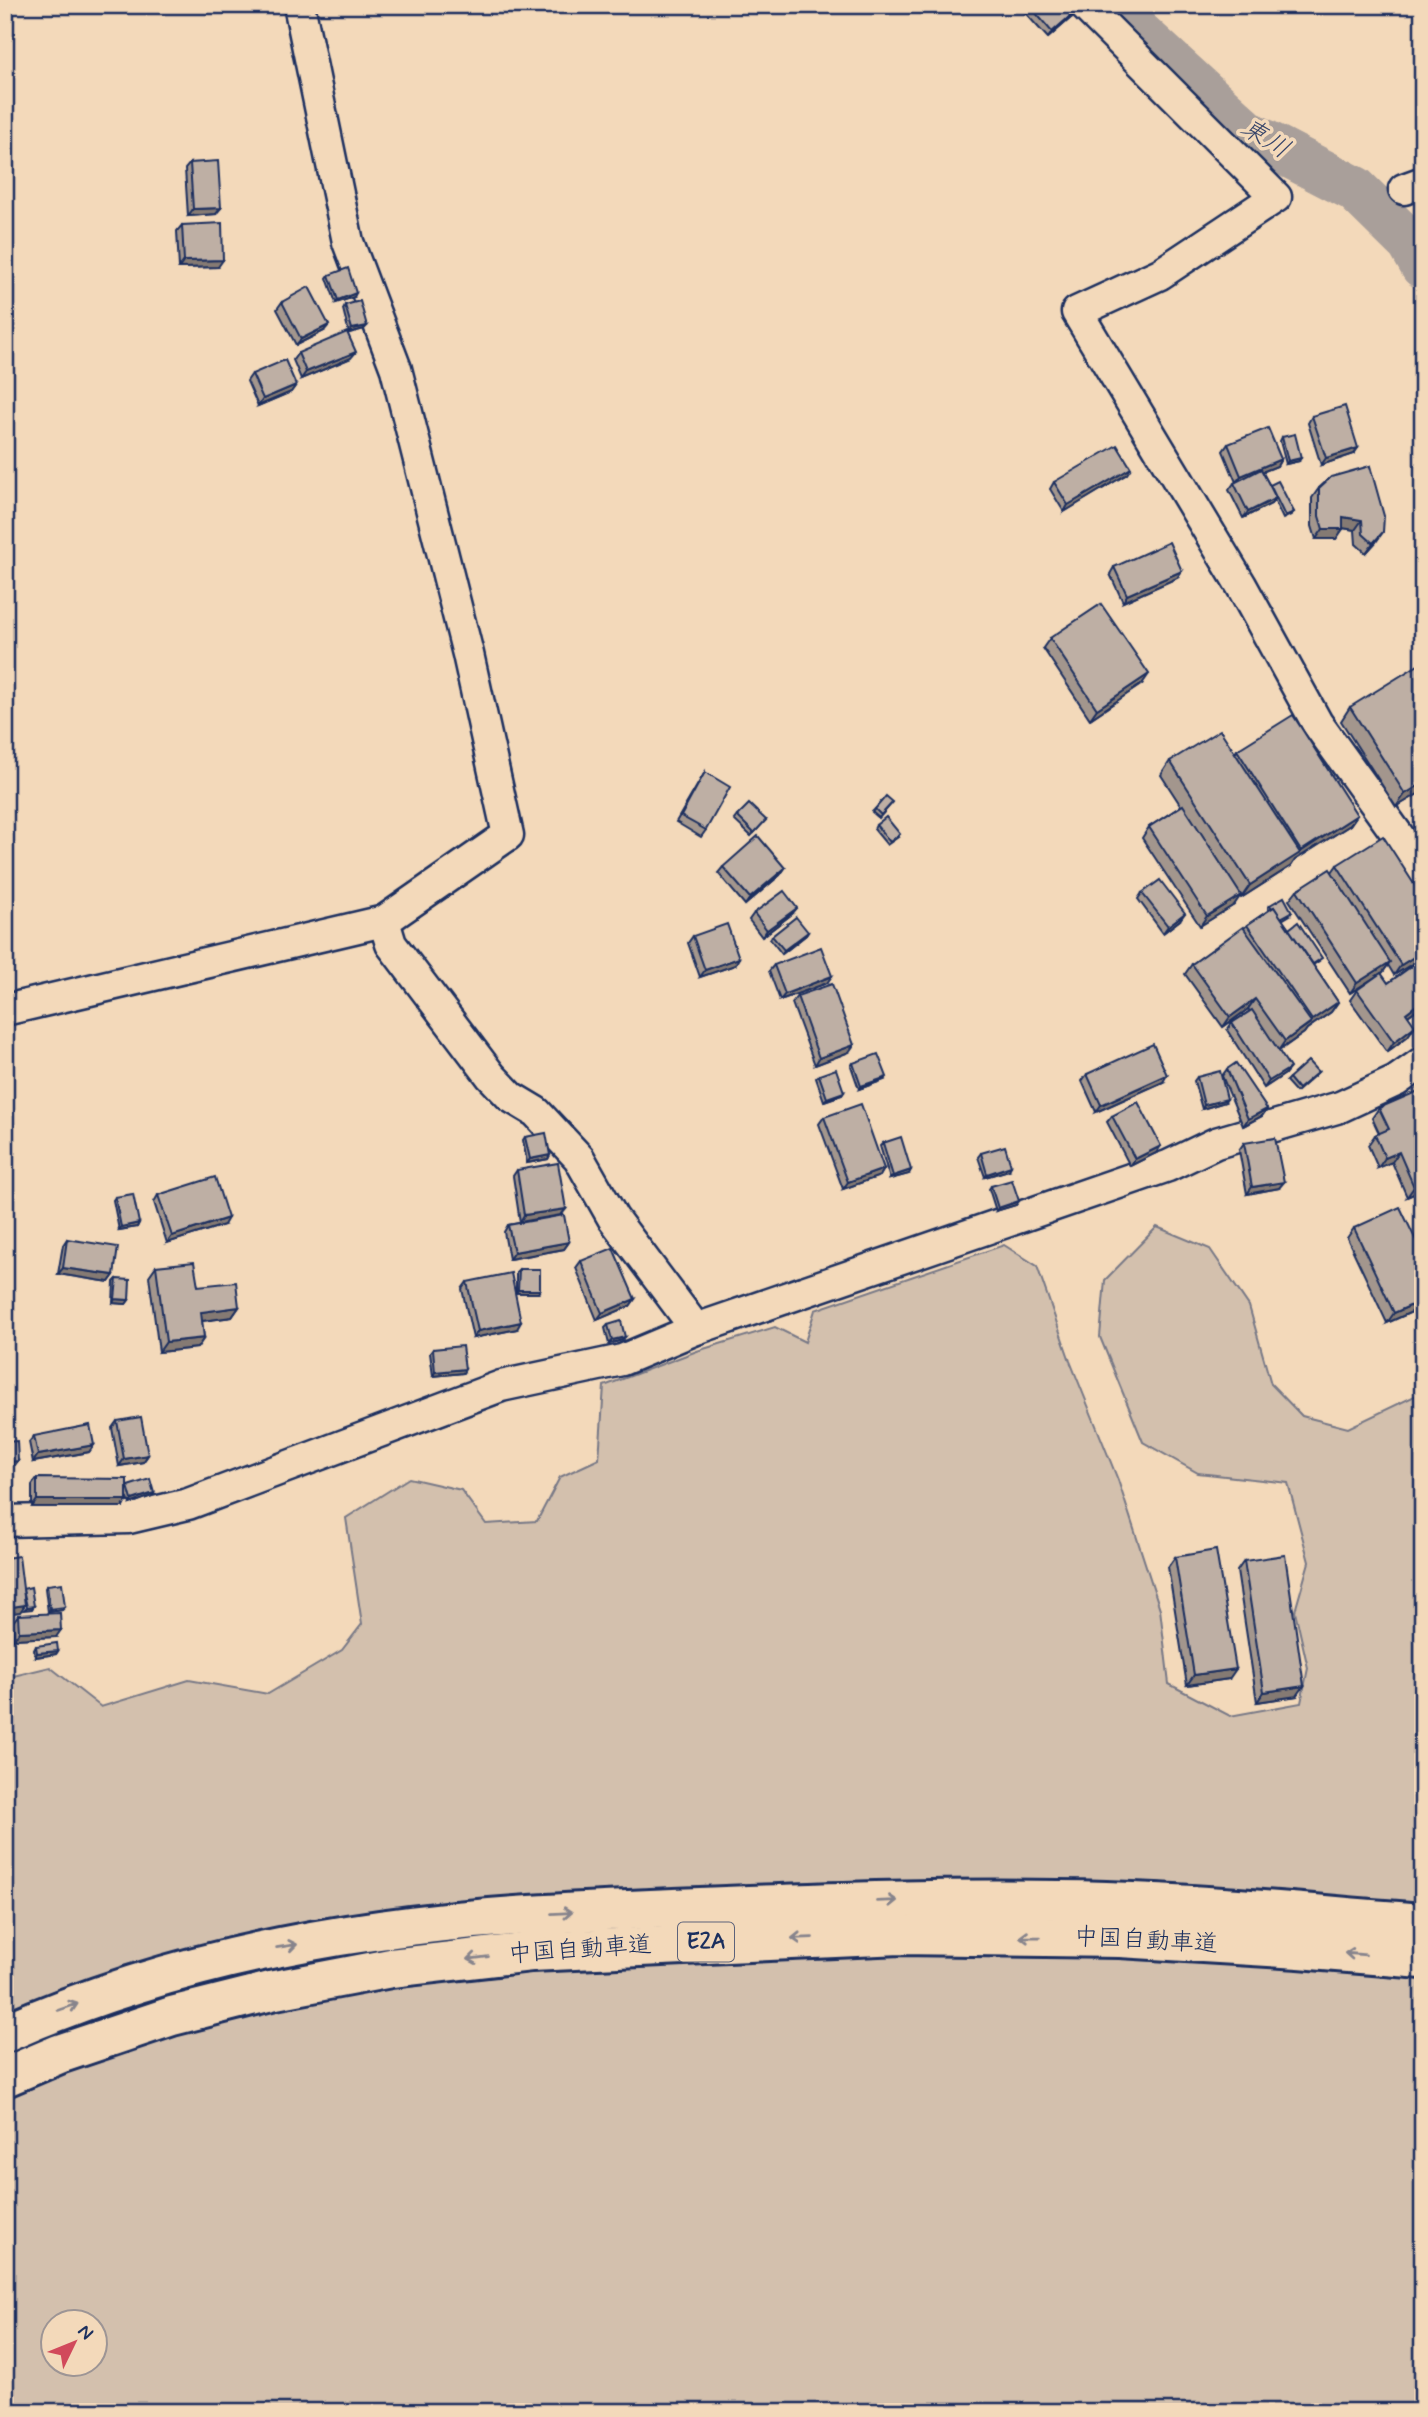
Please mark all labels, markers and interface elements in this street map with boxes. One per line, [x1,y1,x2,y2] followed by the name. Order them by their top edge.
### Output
[1234,111,1296,167] water label: 東川
[875,1894,898,1907] one-way arrow
[550,1907,573,1920] one-way arrow
[1073,1922,1219,1960] street label: 中国自動車道
[678,1923,734,1962] road number: E2A
[507,1930,653,1970] street label: 中国自動車道
[1019,1930,1042,1944] one-way arrow
[791,1932,814,1945] one-way arrow
[275,1939,298,1952] one-way arrow
[1344,1947,1367,1960] one-way arrow
[467,1951,489,1964] one-way arrow
[57,2000,79,2013] one-way arrow
[38,2308,108,2378] north arrow
[72,2319,99,2346] text: N

